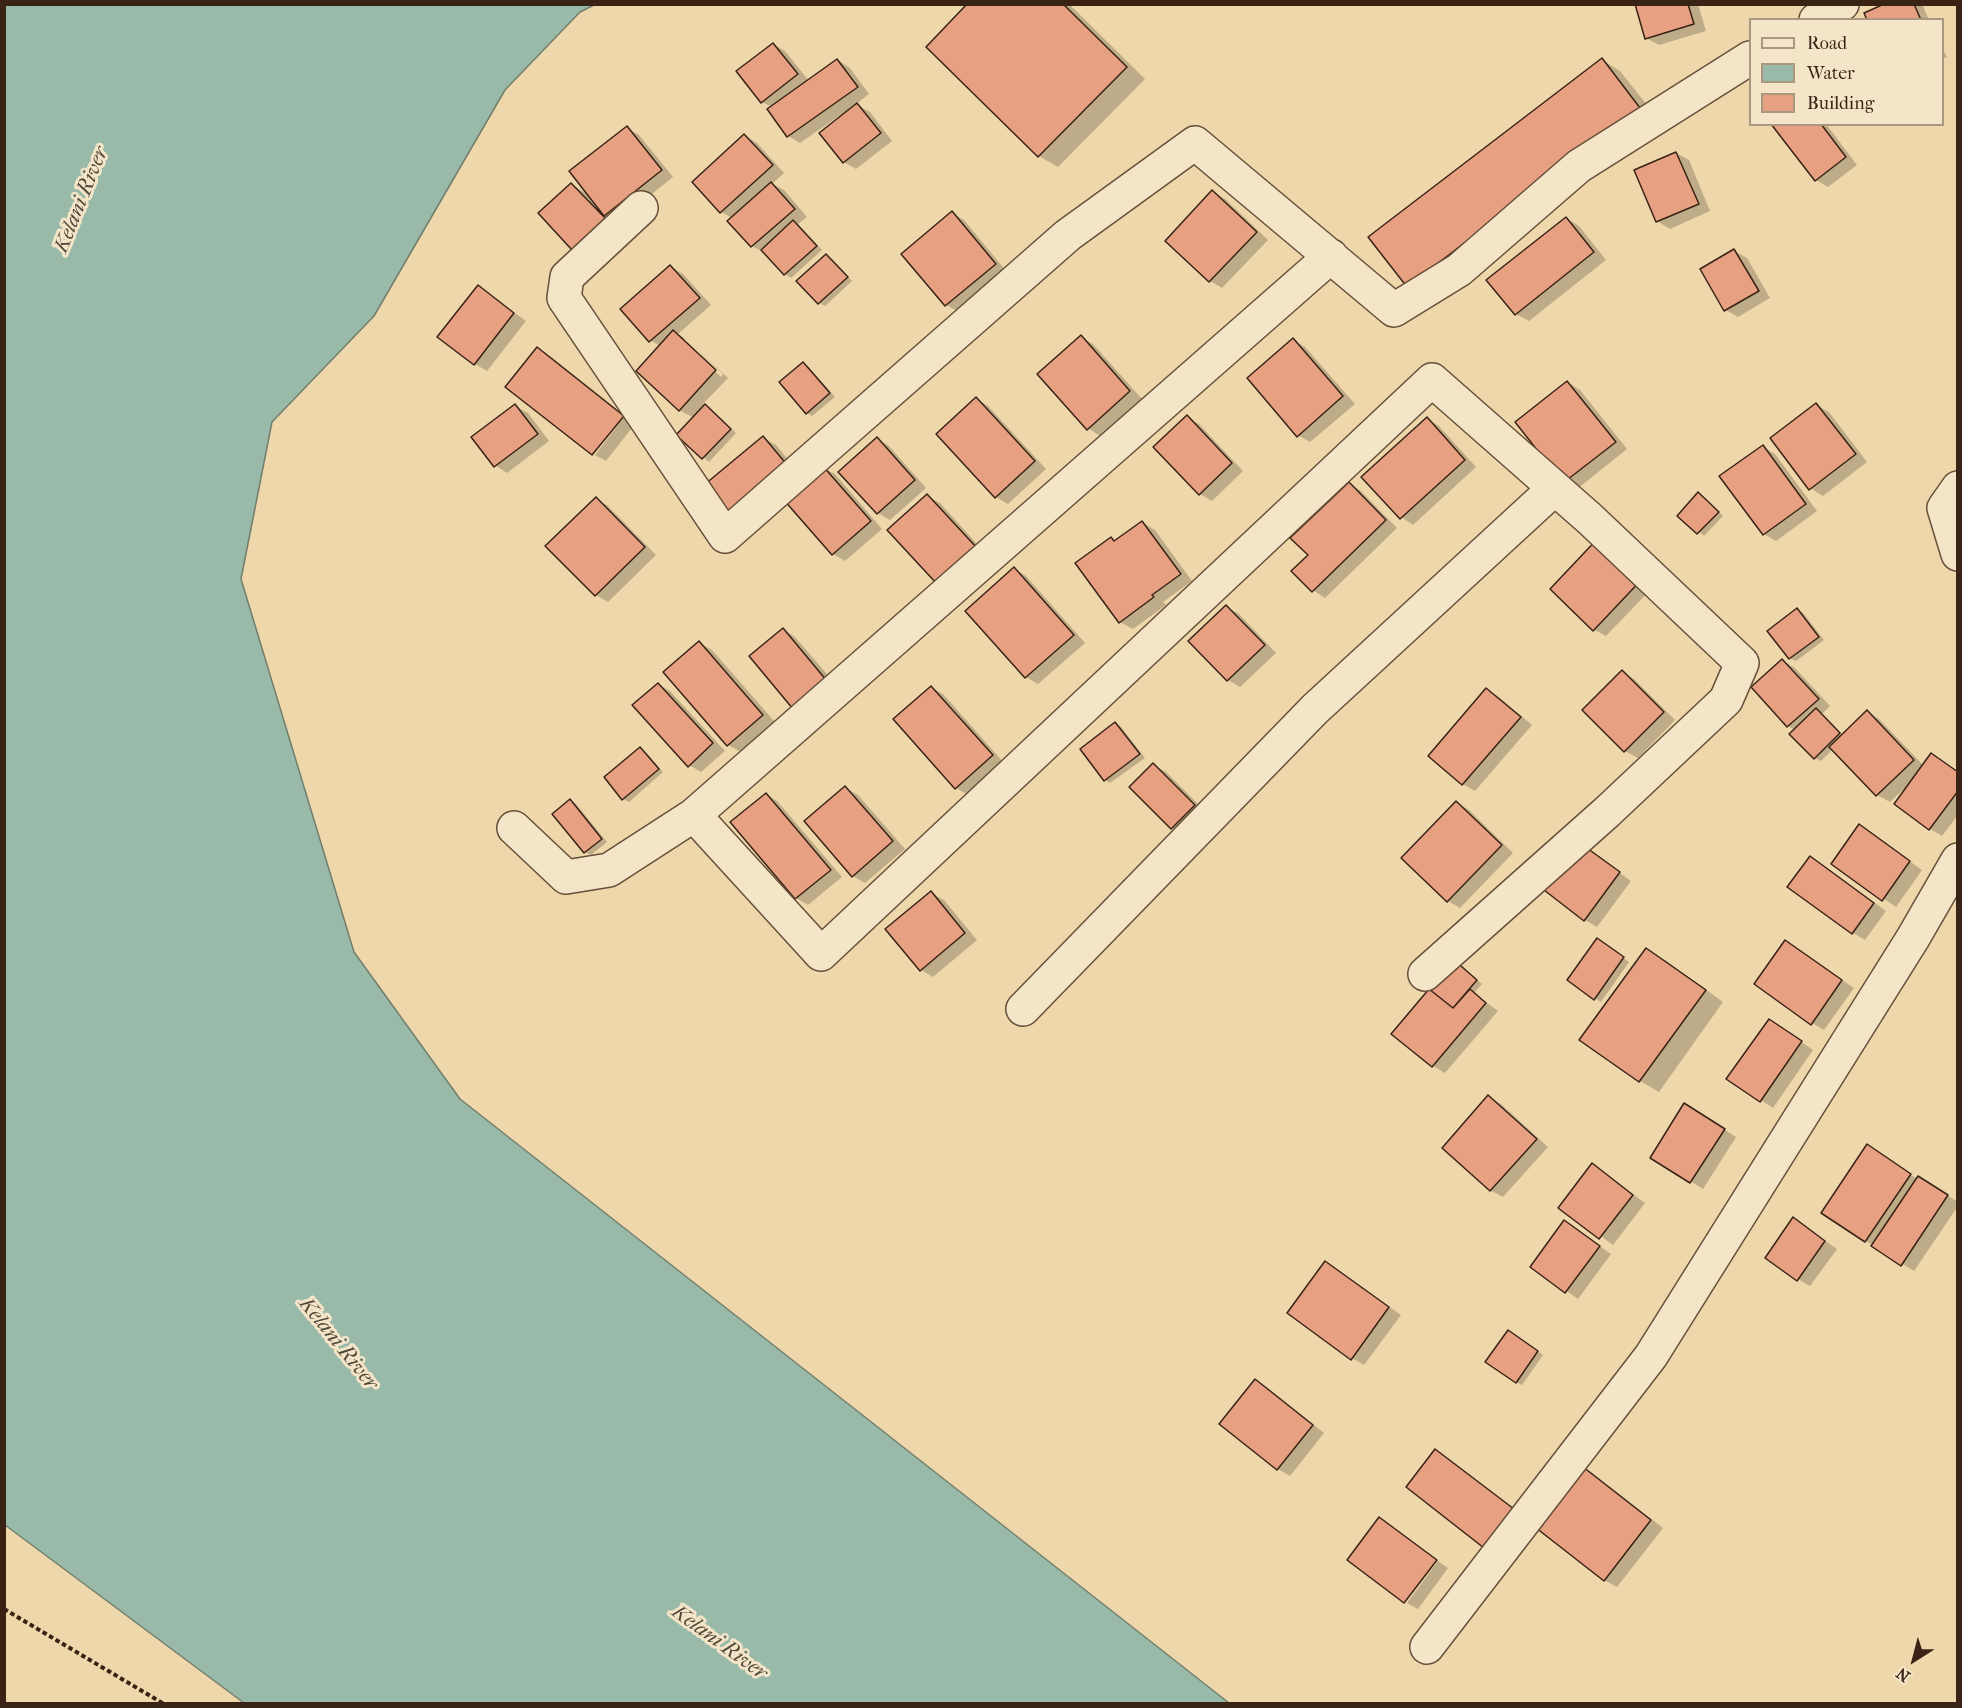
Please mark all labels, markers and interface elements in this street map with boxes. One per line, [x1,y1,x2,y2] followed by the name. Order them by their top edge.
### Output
[1749,18,1944,126] legend
[1807,33,1847,54] text: Road
[1807,63,1855,84] text: Water
[1807,93,1874,114] text: Building
[49,143,115,257] water label: Kelani River
[293,1293,383,1395] water label: Kelani River
[666,1600,772,1686] water label: Kelani River
[1884,1630,1944,1690] north arrow
[1893,1664,1914,1686] text: N

